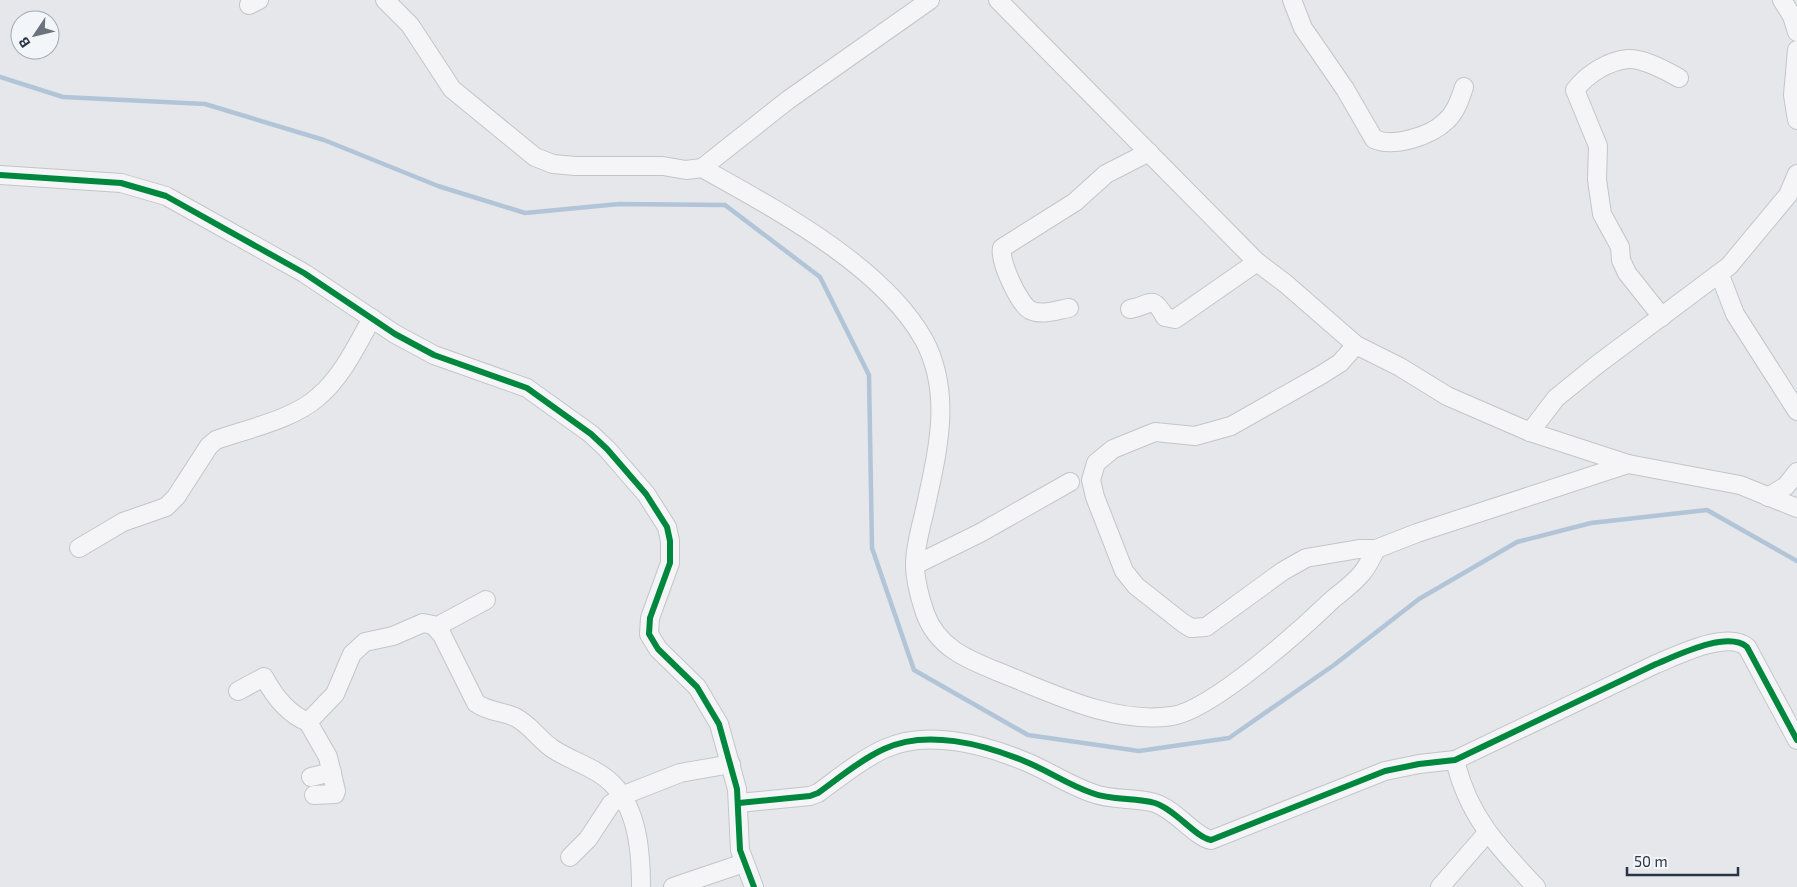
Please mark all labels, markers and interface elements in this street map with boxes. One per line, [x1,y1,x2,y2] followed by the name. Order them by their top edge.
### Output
[10,10,60,60] north arrow
[14,34,33,51] text: B
[1627,844,1738,876] scale bar
[1634,852,1668,870] text: 50 m

